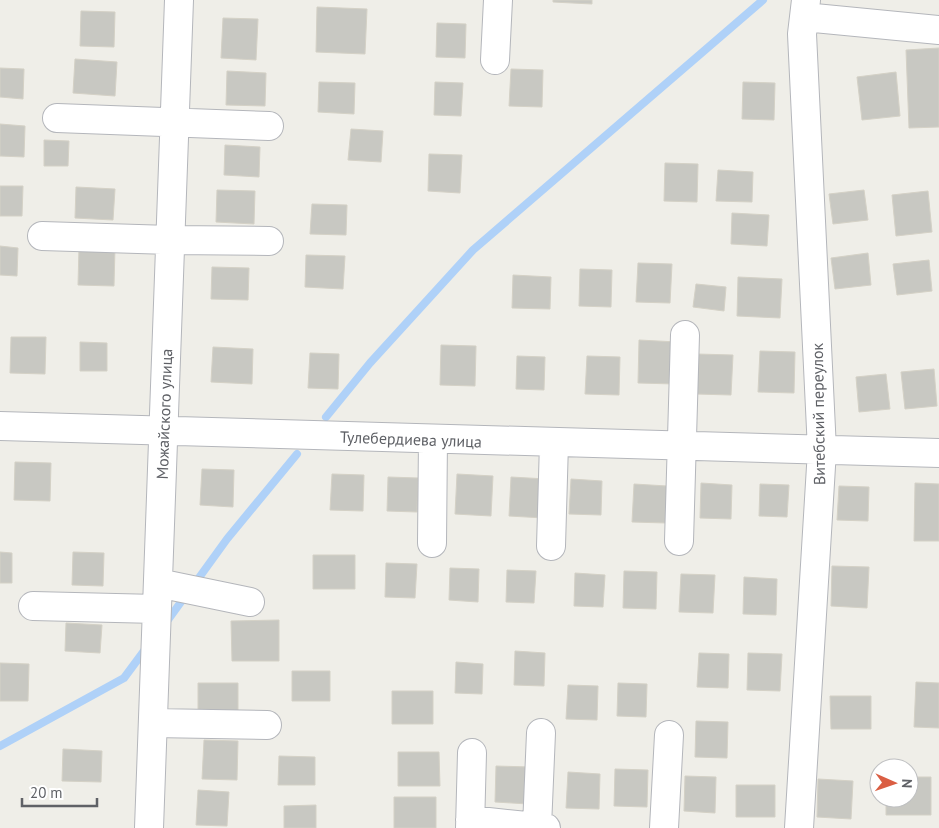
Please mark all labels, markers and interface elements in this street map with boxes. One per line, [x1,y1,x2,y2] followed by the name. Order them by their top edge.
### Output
[807,342,829,485] street label: Витебский переулок
[152,348,176,480] street label: Можайского улица
[340,427,482,451] street label: Тулебердиева улица
[869,758,919,808] north arrow
[22,776,98,808] scale bar
[898,779,916,788] text: N
[30,783,63,802] text: 20 m

